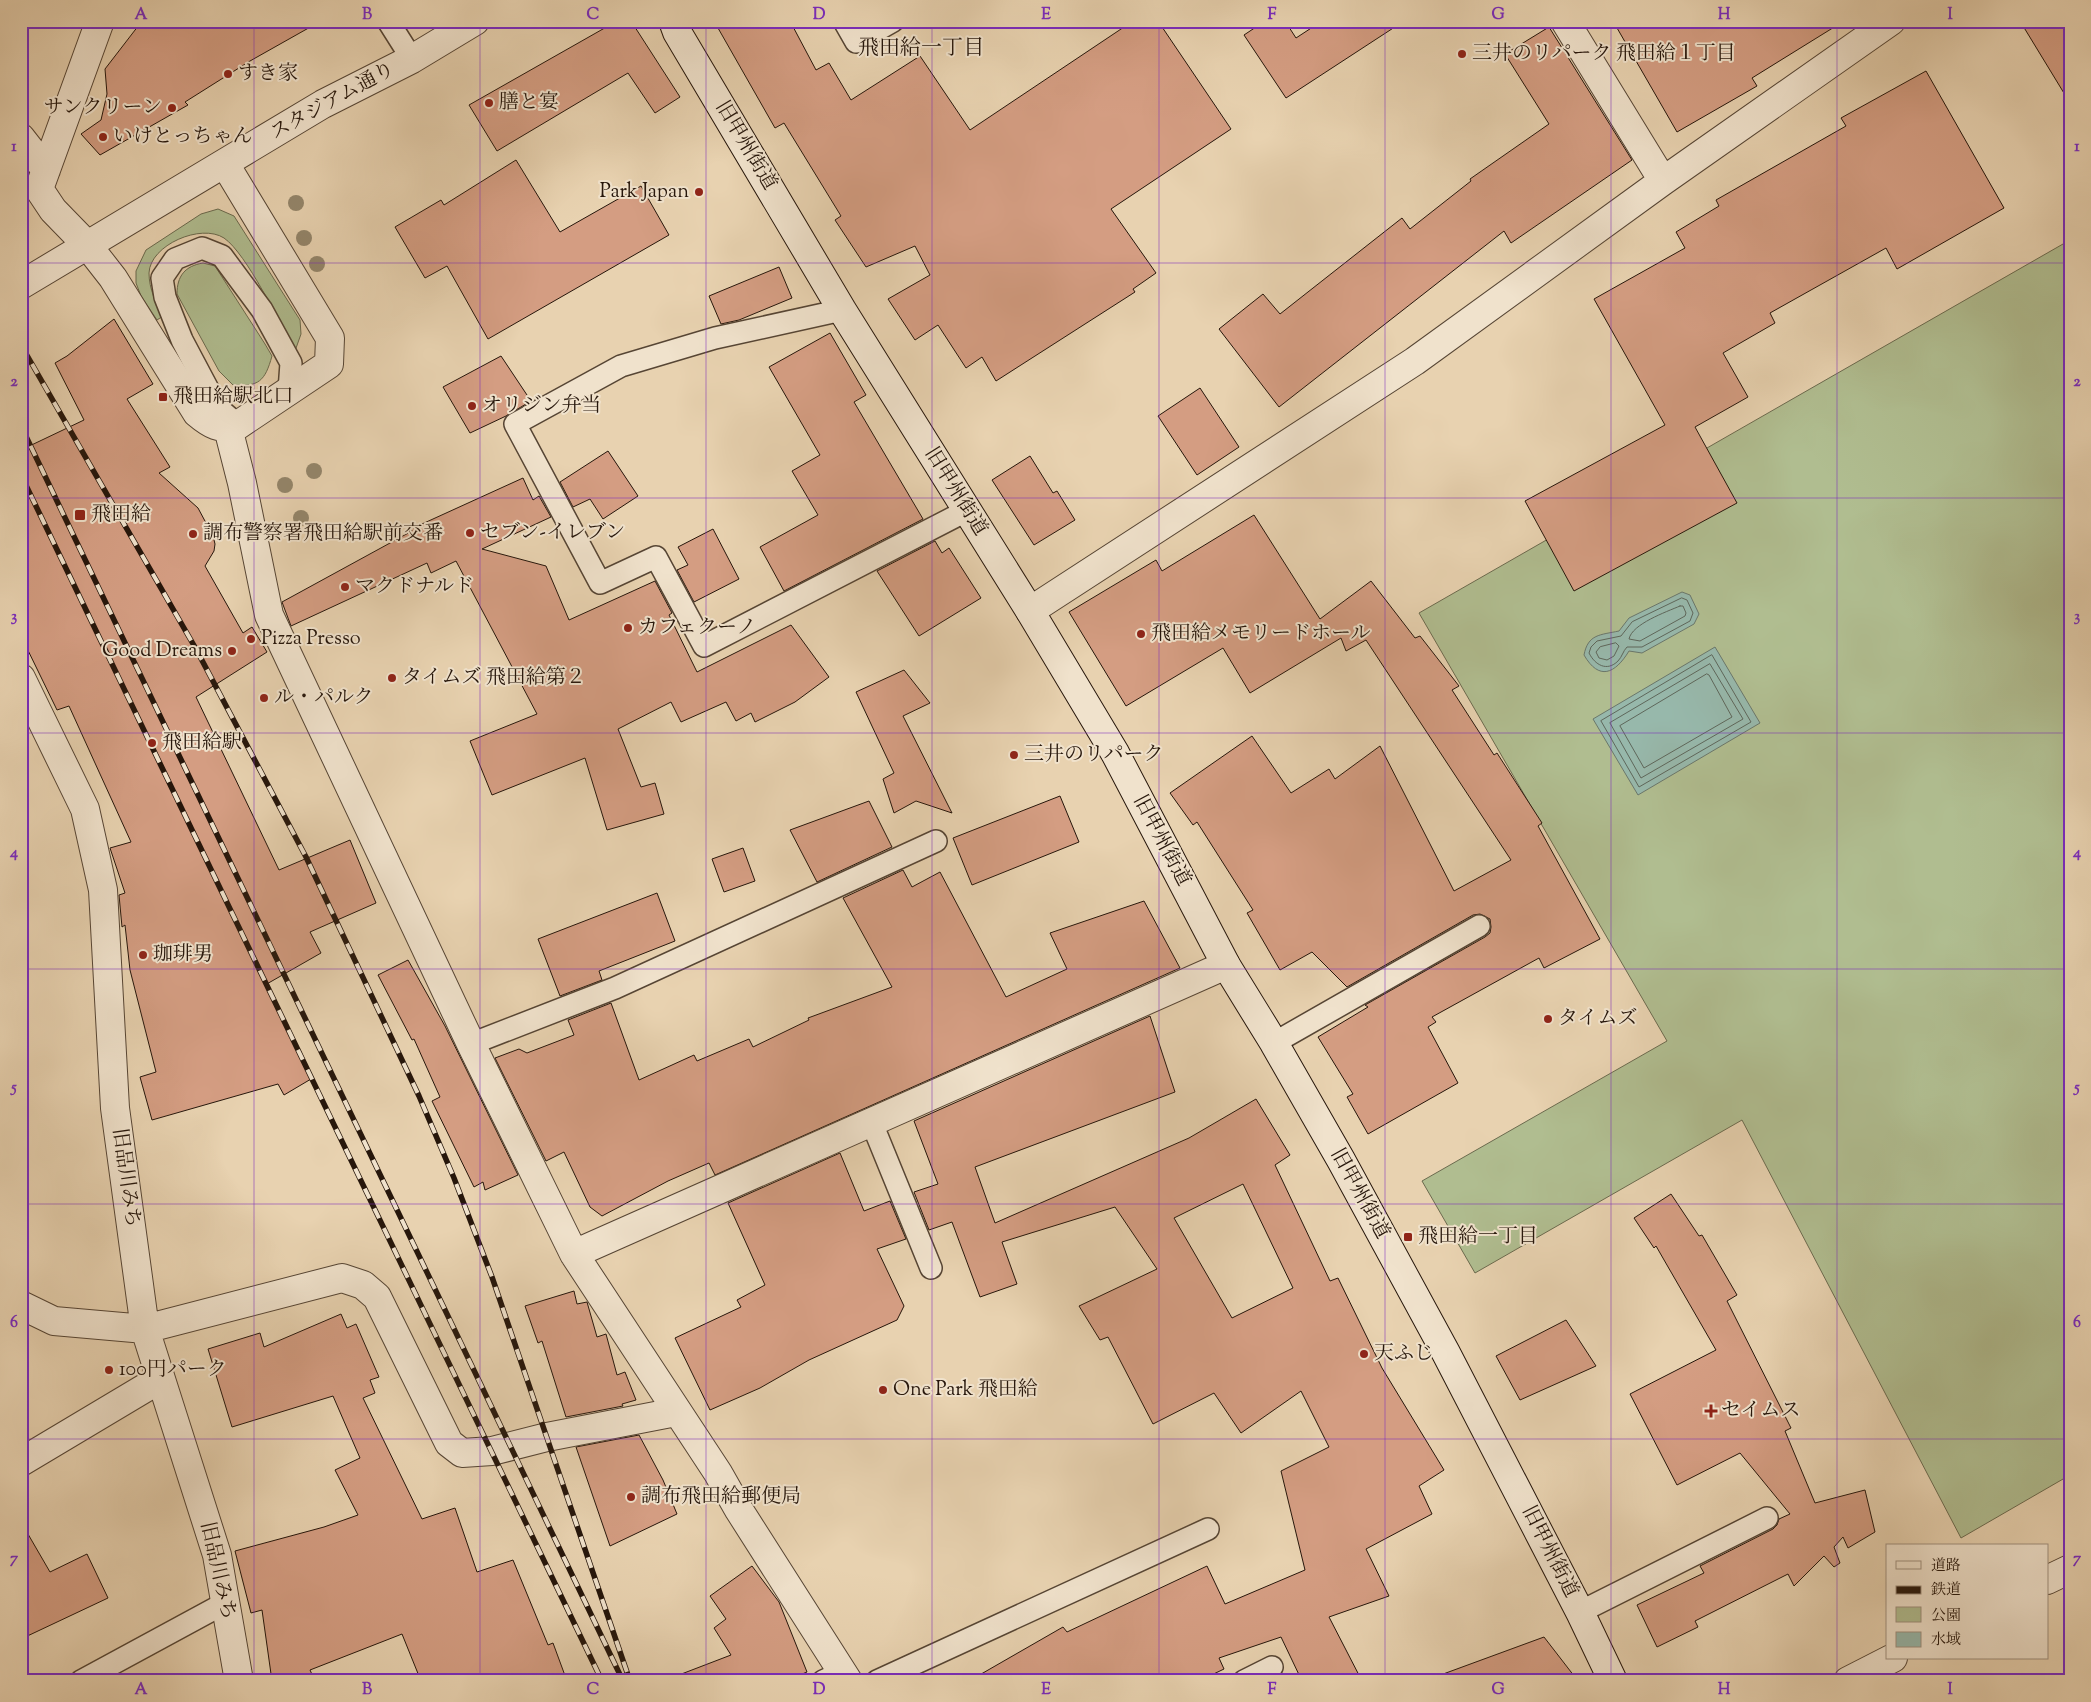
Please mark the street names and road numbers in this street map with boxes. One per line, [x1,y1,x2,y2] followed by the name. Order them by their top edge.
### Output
[265,56,401,148] street label: スタジアム通り
[707,96,783,196] street label: 旧甲州街道
[916,442,994,542] street label: 旧甲州街道
[1125,790,1197,892] street label: 旧甲州街道
[104,1126,146,1230] street label: 旧品川みち
[1322,1143,1396,1245] street label: 旧甲州街道
[1513,1501,1585,1603] street label: 旧甲州街道
[192,1519,242,1623] street label: 旧品川みち

